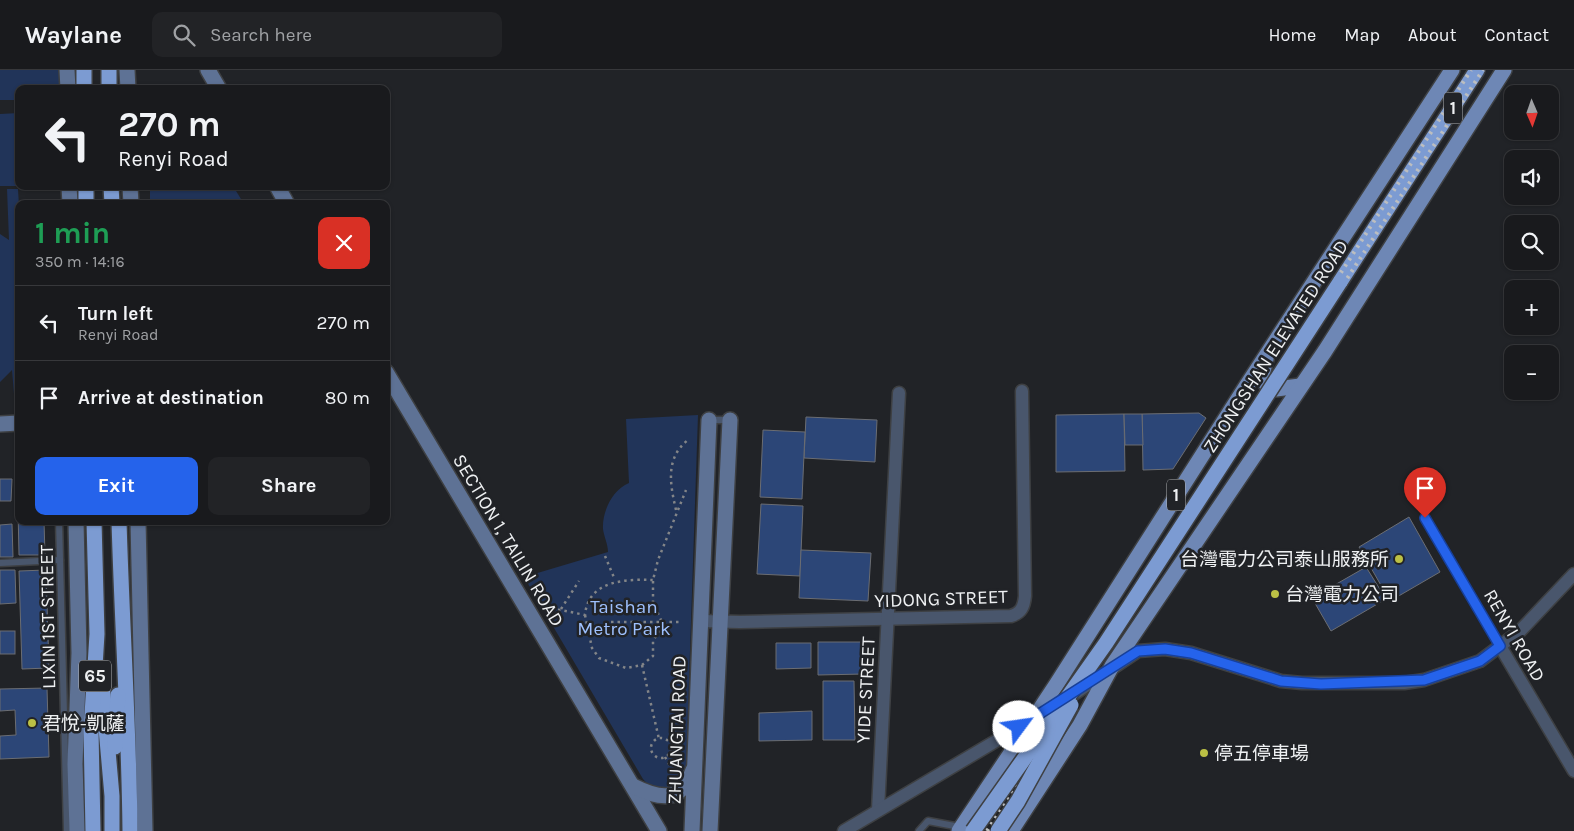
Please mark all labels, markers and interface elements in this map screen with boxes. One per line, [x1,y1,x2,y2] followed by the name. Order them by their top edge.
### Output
[152,12,502,57] search box
[25,21,122,49] text: Waylane
[170,21,198,49] icon: search
[210,24,312,46] text: Search here
[1268,24,1316,46] text: Home
[1344,24,1380,46] text: Map
[1408,24,1457,46] text: About
[1485,24,1549,46] text: Contact
[1504,85,1559,140] north arrow
[1504,85,1559,400] map controls
[1444,92,1462,124] road number: 1
[118,104,221,145] text: 270 m
[35,105,100,170] icon: left
[118,146,229,172] text: Renyi Road
[1504,150,1559,205] button: sound
[35,215,110,251] text: 1 min
[1504,215,1559,270] button: search
[318,217,370,269] button: close
[1199,236,1353,457] street label: ZHONGSHAN ELEVATED ROAD
[35,252,125,271] text: 350 m · 14:16
[1504,280,1559,335] button: +
[78,303,153,325] text: Turn left
[35,309,63,337] icon: left
[317,312,370,334] text: 270 m
[78,325,159,344] text: Renyi Road
[1504,345,1559,400] button: −
[35,384,63,412] icon: arrive
[78,387,264,409] text: Arrive at destination
[325,387,370,409] text: 80 m
[448,450,568,631] street label: SECTION 1, TAILIN ROAD
[35,457,198,515] button: Exit
[208,457,370,515] button: Share
[1404,467,1446,518] pin
[1411,474,1439,502] icon: arrive
[1167,480,1185,510] road number: 1
[36,544,60,689] street label: LIXIN 1ST STREET
[1180,549,1389,571] place label: 台灣電力公司泰山服務所
[1393,553,1405,565] marker: 台灣電力公司泰山服務所
[1285,584,1399,606] place label: 台灣電力公司
[1479,585,1549,686] street label: RENYI ROAD
[874,586,1009,612] street label: YIDONG STREET
[1269,588,1281,600] marker: 台灣電力公司
[577,596,671,640] park label: Taishan Metro Park
[852,636,880,744] street label: YIDE STREET
[663,655,691,805] street label: ZHUANGTAI ROAD
[79,660,111,692] road number: 65
[992,700,1044,752] position arrow
[42,713,125,735] place label: 君悅-凱薩
[26,717,38,729] marker: 君悅-凱薩
[1214,743,1309,765] place label: 停五停車場
[1198,747,1210,759] marker: 停五停車場

